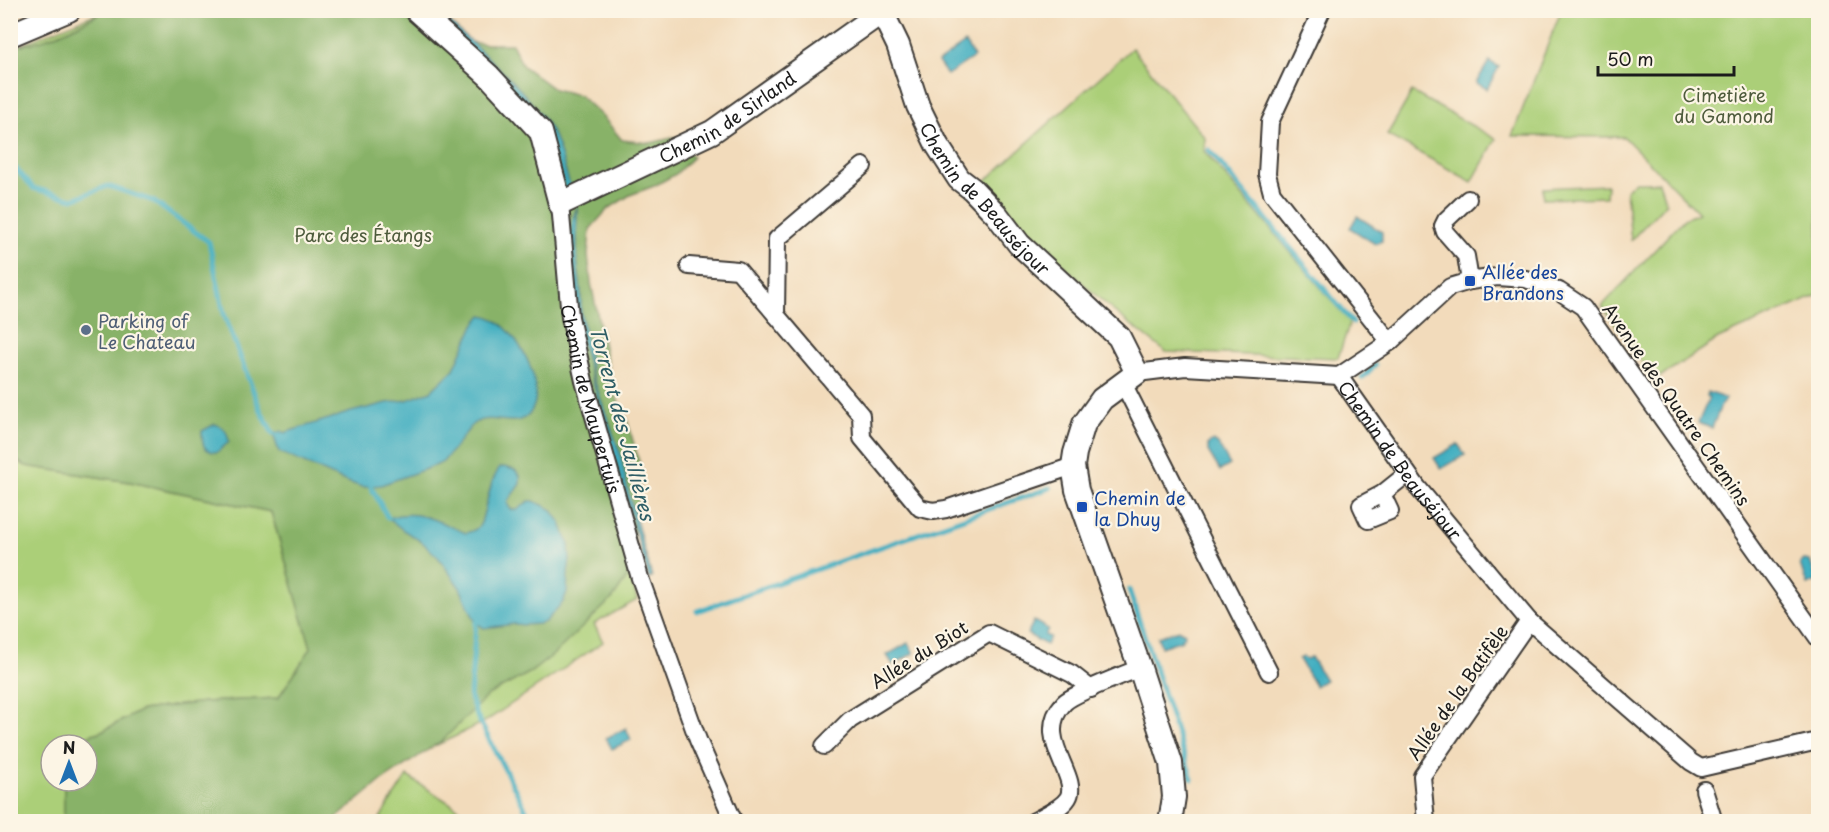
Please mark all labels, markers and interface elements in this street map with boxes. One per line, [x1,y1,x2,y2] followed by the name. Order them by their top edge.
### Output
[1598,39,1734,77] scale bar
[1607,45,1654,72] text: 50 m
[654,64,801,169] street label: Chemin de Sirland
[1674,81,1774,129] park label: Cimetière du Gamond
[914,117,1057,281] street label: Chemin de Beauséjour
[294,221,432,248] park label: Parc des Étangs
[1482,258,1564,306] place label: Allée des Brandons
[1463,274,1477,288] marker: Allée des Brandons
[1597,297,1757,511] street label: Avenue des Quatre Chemins
[555,303,629,497] street label: Chemin de Maupertuis
[98,307,195,355] place label: Parking of Le Chateau
[583,322,664,525] water label: Torrent des Jaillières
[79,323,93,337] marker: Parking of Le Chateau
[1332,375,1469,546] street label: Chemin de Beauséjour
[1094,484,1186,532] place label: Chemin de la Dhuy
[1075,500,1089,514] marker: Chemin de la Dhuy
[865,613,973,695] street label: Allée du Biot
[1400,619,1514,765] street label: Allée de la Batifèle
[39,733,99,793] north arrow
[63,735,75,759] text: N

